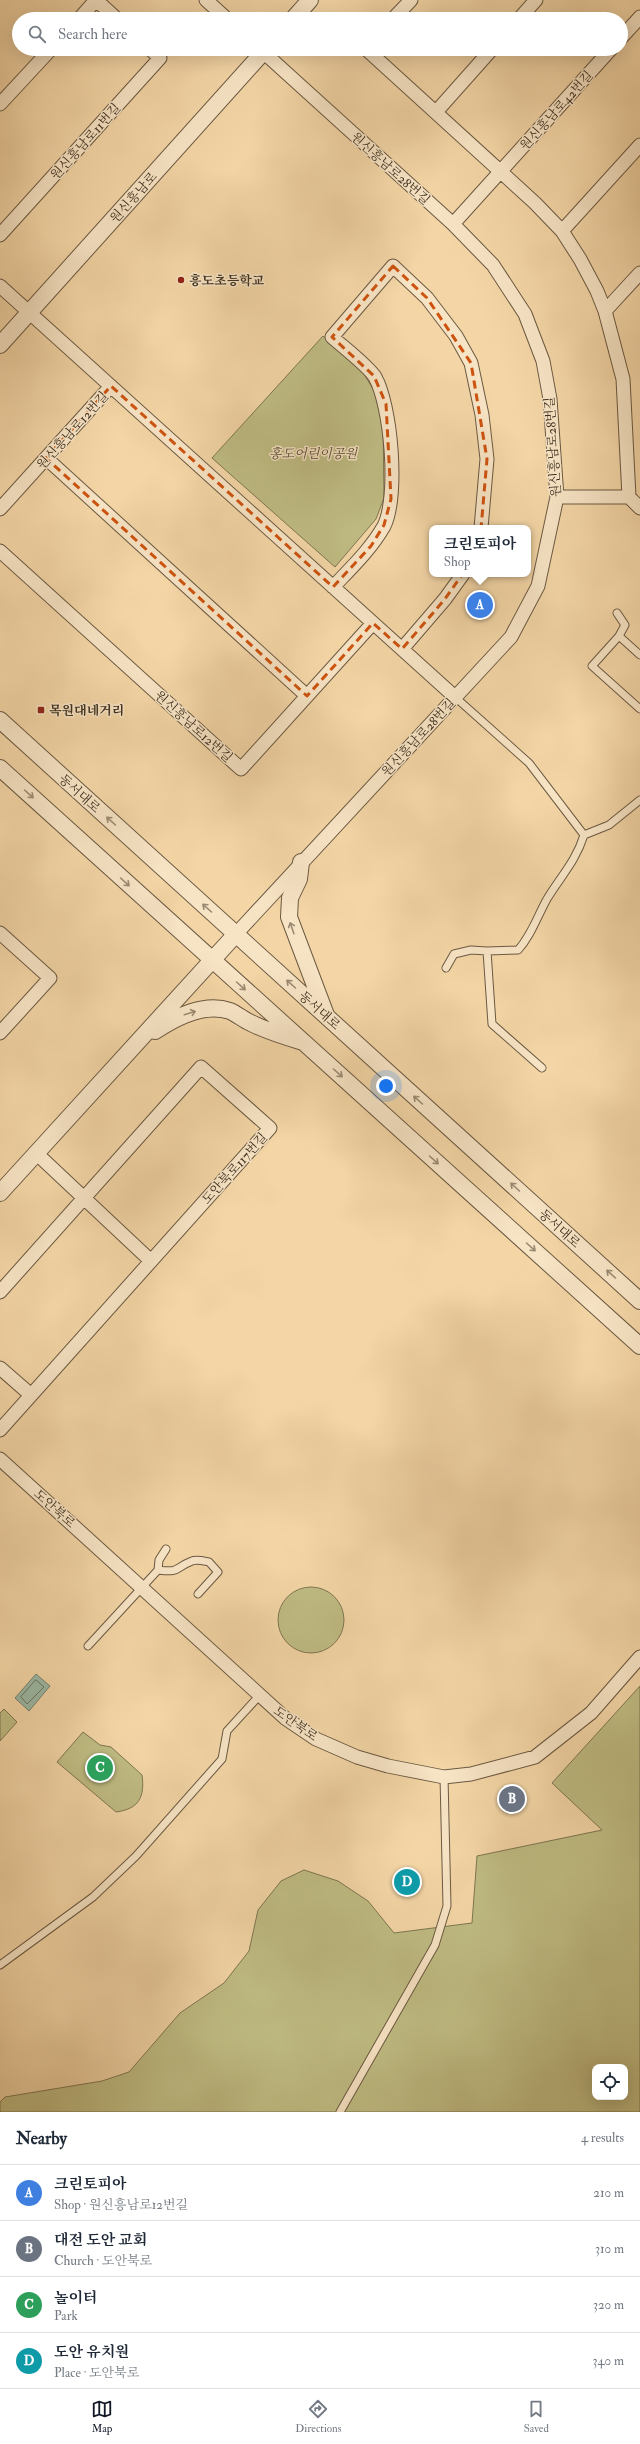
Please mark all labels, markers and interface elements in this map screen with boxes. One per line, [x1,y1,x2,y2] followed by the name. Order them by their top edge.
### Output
[12,12,628,56] search box
[26,23,48,45] icon: search
[58,25,127,44] text: Search here
[517,68,597,154] street label: 원신흥남로42번길
[47,100,124,183] street label: 원신흥남로11번길
[348,129,433,208] street label: 원신흥남로28번길
[107,169,161,226] street label: 원신흥남로
[189,273,265,289] place label: 흥도초등학교
[176,275,186,285] marker: 흥도초등학교
[34,388,112,473] street label: 원신흥남로12번길
[542,396,564,498] street label: 원신흥남로28번길
[269,446,358,462] park label: 홍도어린이공원
[429,525,531,577] popup
[444,535,516,554] text: 크린토피아
[444,554,471,570] text: Shop
[467,590,493,620] pin: A
[151,688,236,766] street label: 원신흥남로12번길
[379,695,459,780] street label: 원신흥남로28번길
[49,703,124,719] place label: 목원대네거리
[36,705,46,715] marker: 목원대네거리
[55,771,104,817] street label: 동서대로
[24,790,34,799] one-way arrow
[106,816,116,825] one-way arrow
[120,877,130,886] one-way arrow
[202,903,212,913] one-way arrow
[288,922,296,934] one-way arrow
[286,979,296,989] one-way arrow
[236,981,246,991] one-way arrow
[295,988,344,1034] street label: 동서대로
[183,1009,196,1016] one-way arrow
[333,1068,343,1077] one-way arrow
[376,1076,396,1096] your location
[413,1095,424,1104] one-way arrow
[198,1130,271,1208] street label: 도안북로117번길
[429,1155,439,1164] one-way arrow
[510,1182,520,1192] one-way arrow
[535,1206,584,1252] street label: 동서대로
[526,1242,536,1252] one-way arrow
[606,1270,616,1279] one-way arrow
[30,1486,79,1532] street label: 도안북로
[270,1703,321,1745] street label: 도안북로
[87,1753,113,1783] pin: C
[499,1784,525,1814] pin: B
[394,1867,420,1897] pin: D
[592,2064,628,2100] map controls
[592,2064,628,2100] button: locate
[16,2128,67,2149] text: Nearby
[581,2130,624,2146] text: 4 results
[54,2175,126,2194] text: 크린토피아
[25,2185,33,2201] text: A
[593,2185,624,2201] text: 210 m
[54,2197,188,2213] text: Shop · 원신흥남로12번길
[54,2231,147,2250] text: 대전 도안 교회
[25,2241,33,2257] text: B
[595,2241,624,2257] text: 310 m
[54,2253,152,2269] text: Church · 도안북로
[54,2289,97,2308] text: 놀이터
[24,2297,34,2313] text: C
[593,2297,624,2313] text: 320 m
[54,2308,78,2324] text: Park
[54,2343,130,2362] text: 도안 유치원
[24,2353,34,2369] text: D
[593,2353,624,2369] text: 340 m
[54,2365,139,2381] text: Place · 도안북로
[91,2398,113,2435] tab: Map
[295,2398,342,2435] tab: Directions
[524,2398,549,2435] tab: Saved

